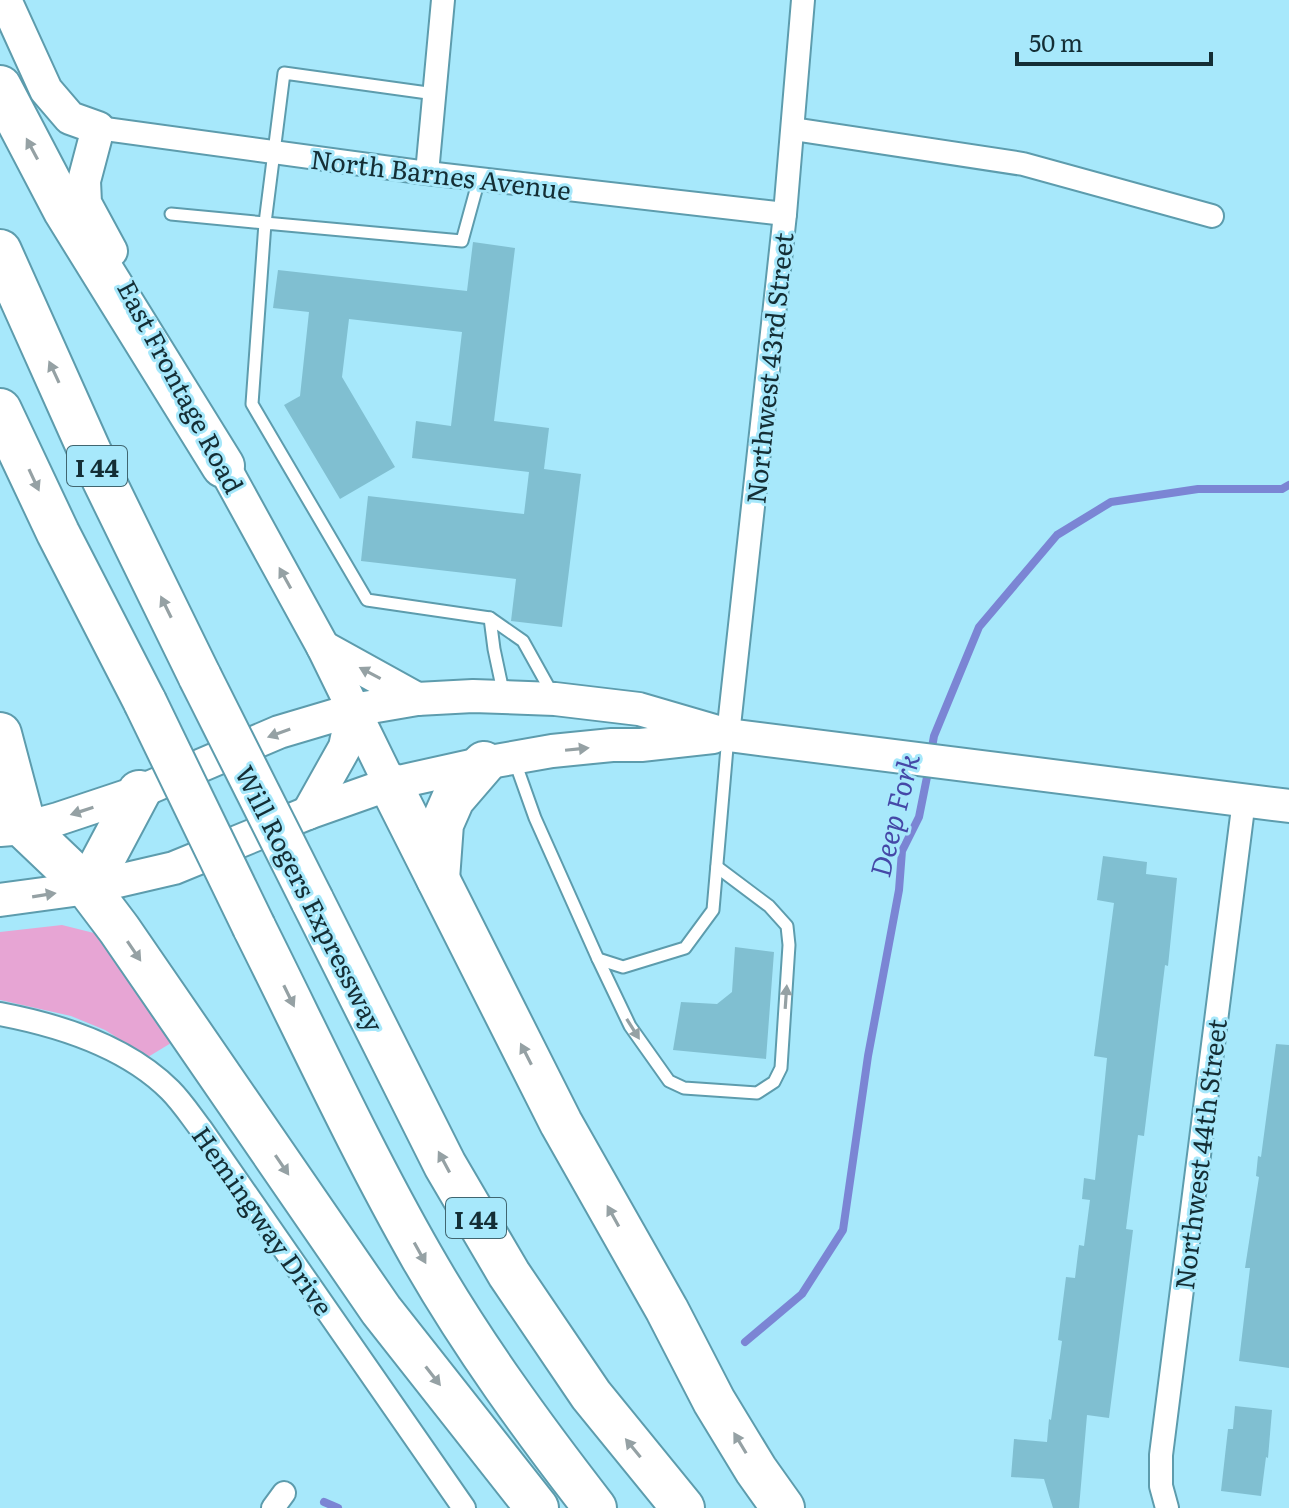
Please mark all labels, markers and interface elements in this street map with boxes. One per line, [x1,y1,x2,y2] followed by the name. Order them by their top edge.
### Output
[1017,16,1211,66] scale bar
[1029,24,1083,59] text: 50 m
[26,138,39,161] one-way arrow
[308,138,574,208] street label: North Barnes Avenue
[734,230,802,506] street label: Northwest 43rd Street
[109,272,255,500] street label: East Frontage Road
[47,361,60,384] one-way arrow
[67,446,127,486] road number: I 44
[27,469,41,492] one-way arrow
[279,567,292,590] one-way arrow
[159,595,173,618] one-way arrow
[358,667,381,680] one-way arrow
[267,727,291,740] one-way arrow
[565,742,590,755] one-way arrow
[857,748,929,881] water label: Deep Fork
[227,758,395,1038] street label: Will Rogers Expressway
[70,806,94,818] one-way arrow
[32,888,57,901] one-way arrow
[126,940,141,961] one-way arrow
[780,984,793,1009] one-way arrow
[282,985,295,1008] one-way arrow
[1163,1016,1235,1292] street label: Northwest 44th Street
[625,1018,639,1040] one-way arrow
[519,1042,533,1065] one-way arrow
[184,1117,344,1323] street label: Hemingway Drive
[437,1150,450,1173] one-way arrow
[274,1154,289,1176] one-way arrow
[446,1198,506,1238] road number: I 44
[607,1205,621,1227] one-way arrow
[413,1241,427,1264] one-way arrow
[424,1366,441,1386] one-way arrow
[733,1432,747,1454] one-way arrow
[625,1438,642,1458] one-way arrow

